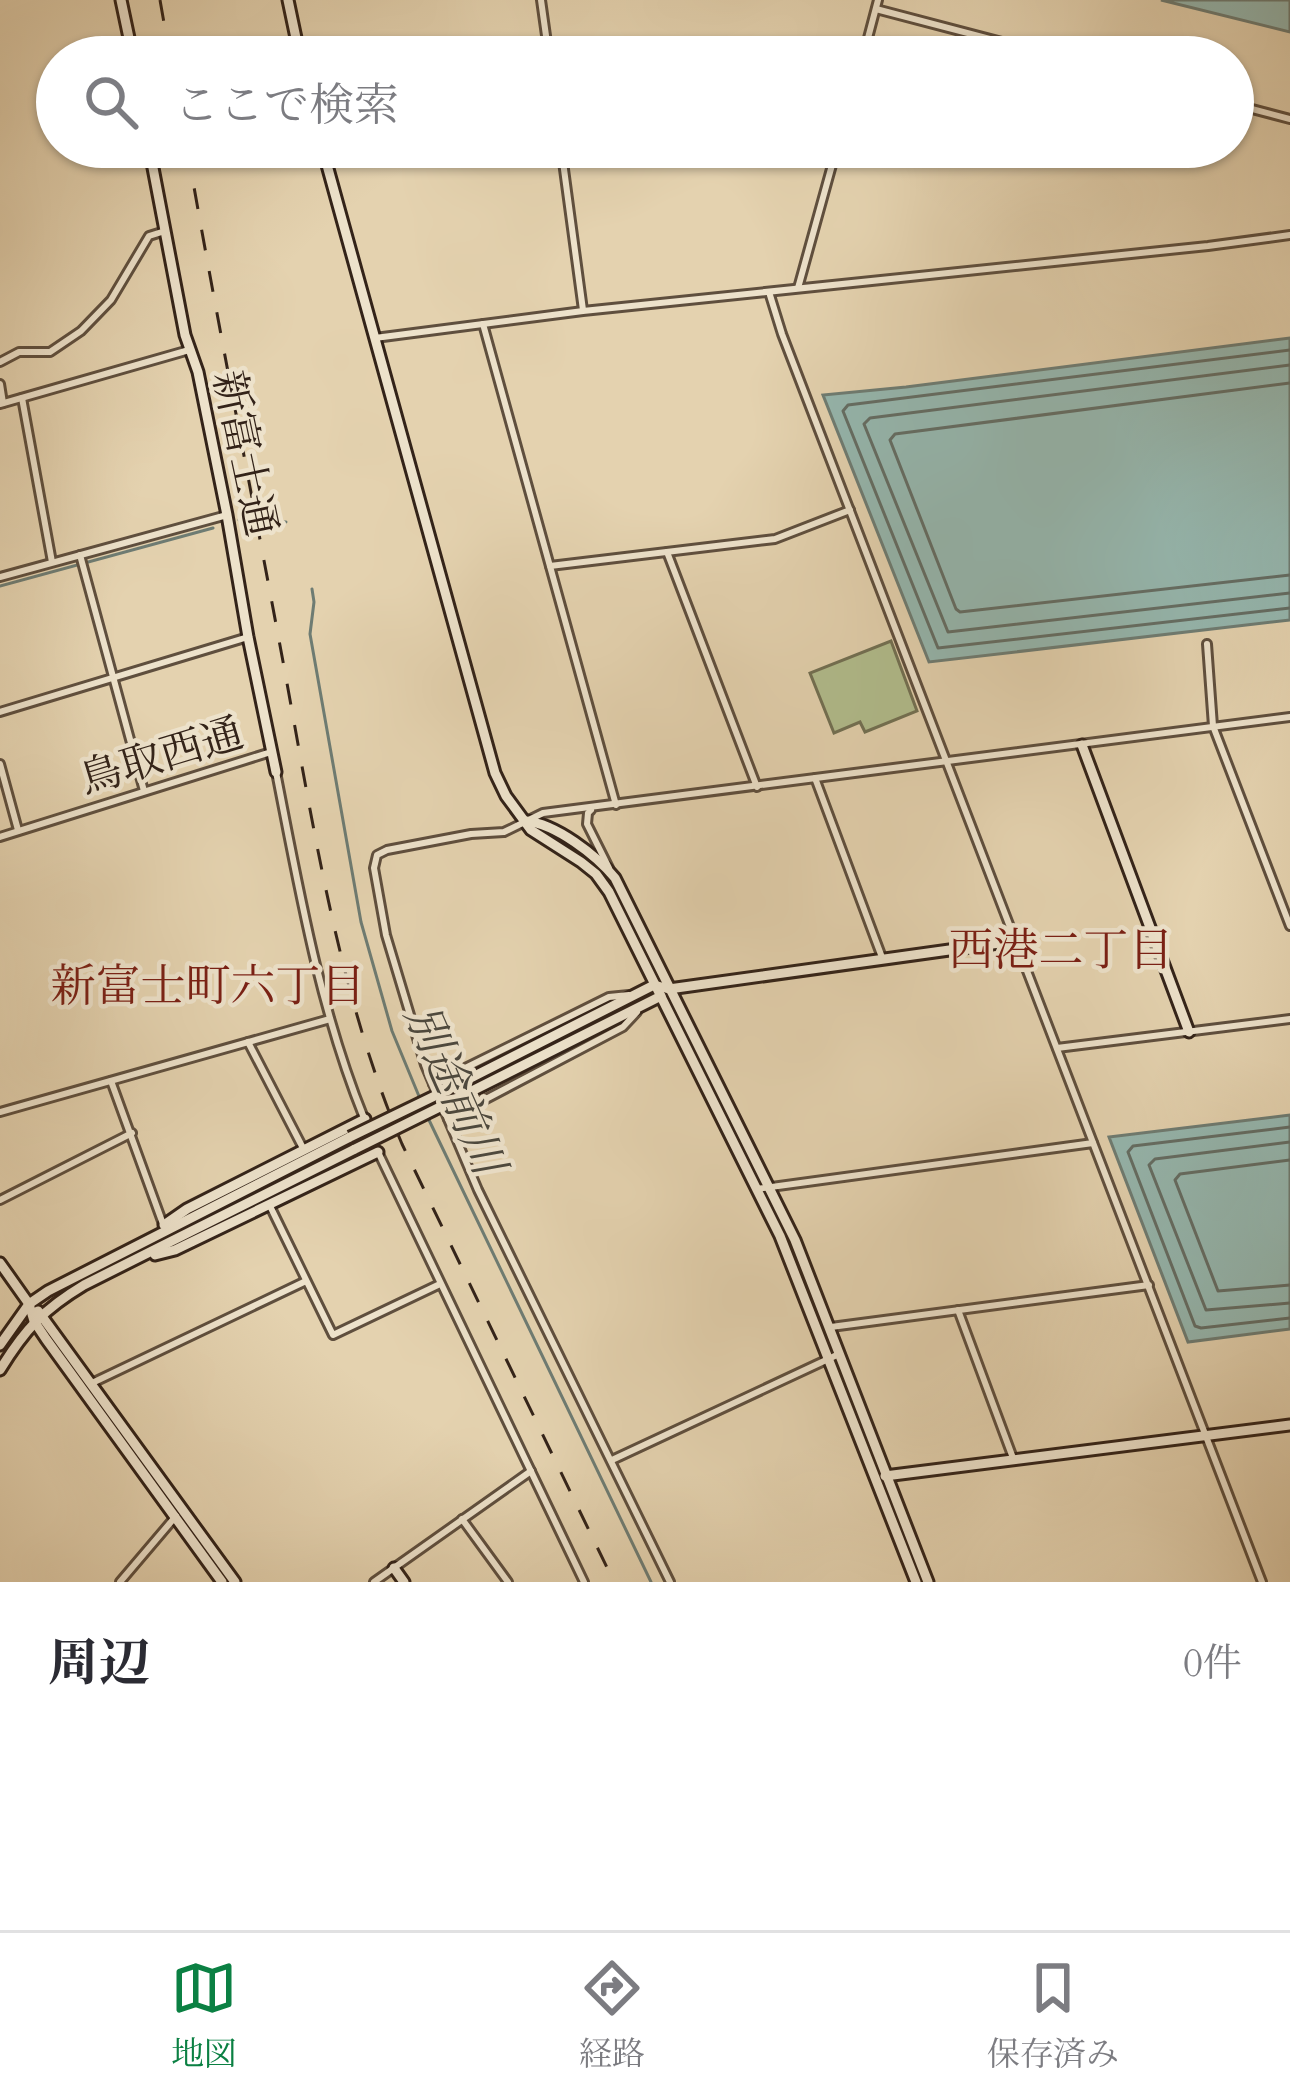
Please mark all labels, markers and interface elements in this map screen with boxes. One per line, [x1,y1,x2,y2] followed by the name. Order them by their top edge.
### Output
[36,36,1254,168] search box
[78,69,144,135] icon: search
[174,75,399,136] text: ここで検索
[199,365,290,541] street label: 新富士通
[73,705,250,808] street label: 鳥取西通
[948,920,1174,981] district label: 西港二丁目
[50,956,366,1017] district label: 新富士町六丁目
[390,995,521,1189] water label: 別途前川
[48,1629,150,1699] text: 周辺
[1183,1637,1242,1690] text: 0件
[171,1955,237,2077] tab: 地図
[579,1955,645,2077] tab: 経路
[987,1955,1119,2077] tab: 保存済み

